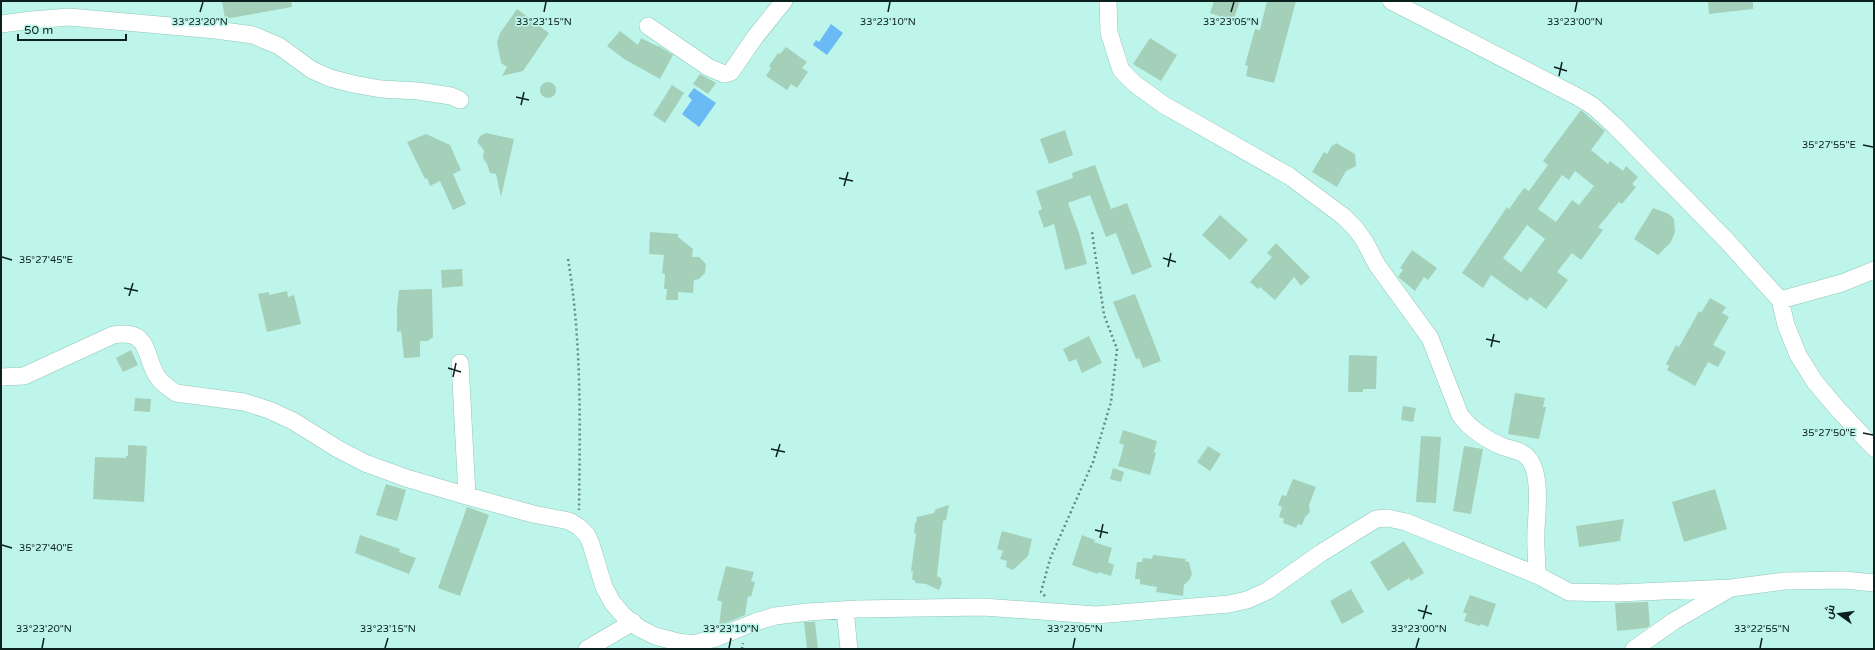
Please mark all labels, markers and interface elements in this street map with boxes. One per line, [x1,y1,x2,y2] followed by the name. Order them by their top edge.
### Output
[18,16,126,42] scale bar
[172,16,228,28] text: 33°23'20"N
[516,16,572,28] text: 33°23'15"N
[860,16,916,28] text: 33°23'10"N
[1203,16,1259,28] text: 33°23'05"N
[1547,16,1603,28] text: 33°23'00"N
[24,23,53,37] text: 50 m
[1802,139,1856,151] text: 35°27'55"E
[19,254,73,266] text: 35°27'45"E
[1802,427,1856,439] text: 35°27'50"E
[19,542,73,554] text: 35°27'40"E
[1819,594,1859,634] north arrow
[1822,603,1838,620] text: ش
[16,623,72,635] text: 33°23'20"N
[360,623,416,635] text: 33°23'15"N
[703,623,759,635] text: 33°23'10"N
[1047,623,1103,635] text: 33°23'05"N
[1391,623,1447,635] text: 33°23'00"N
[1734,623,1790,635] text: 33°22'55"N

